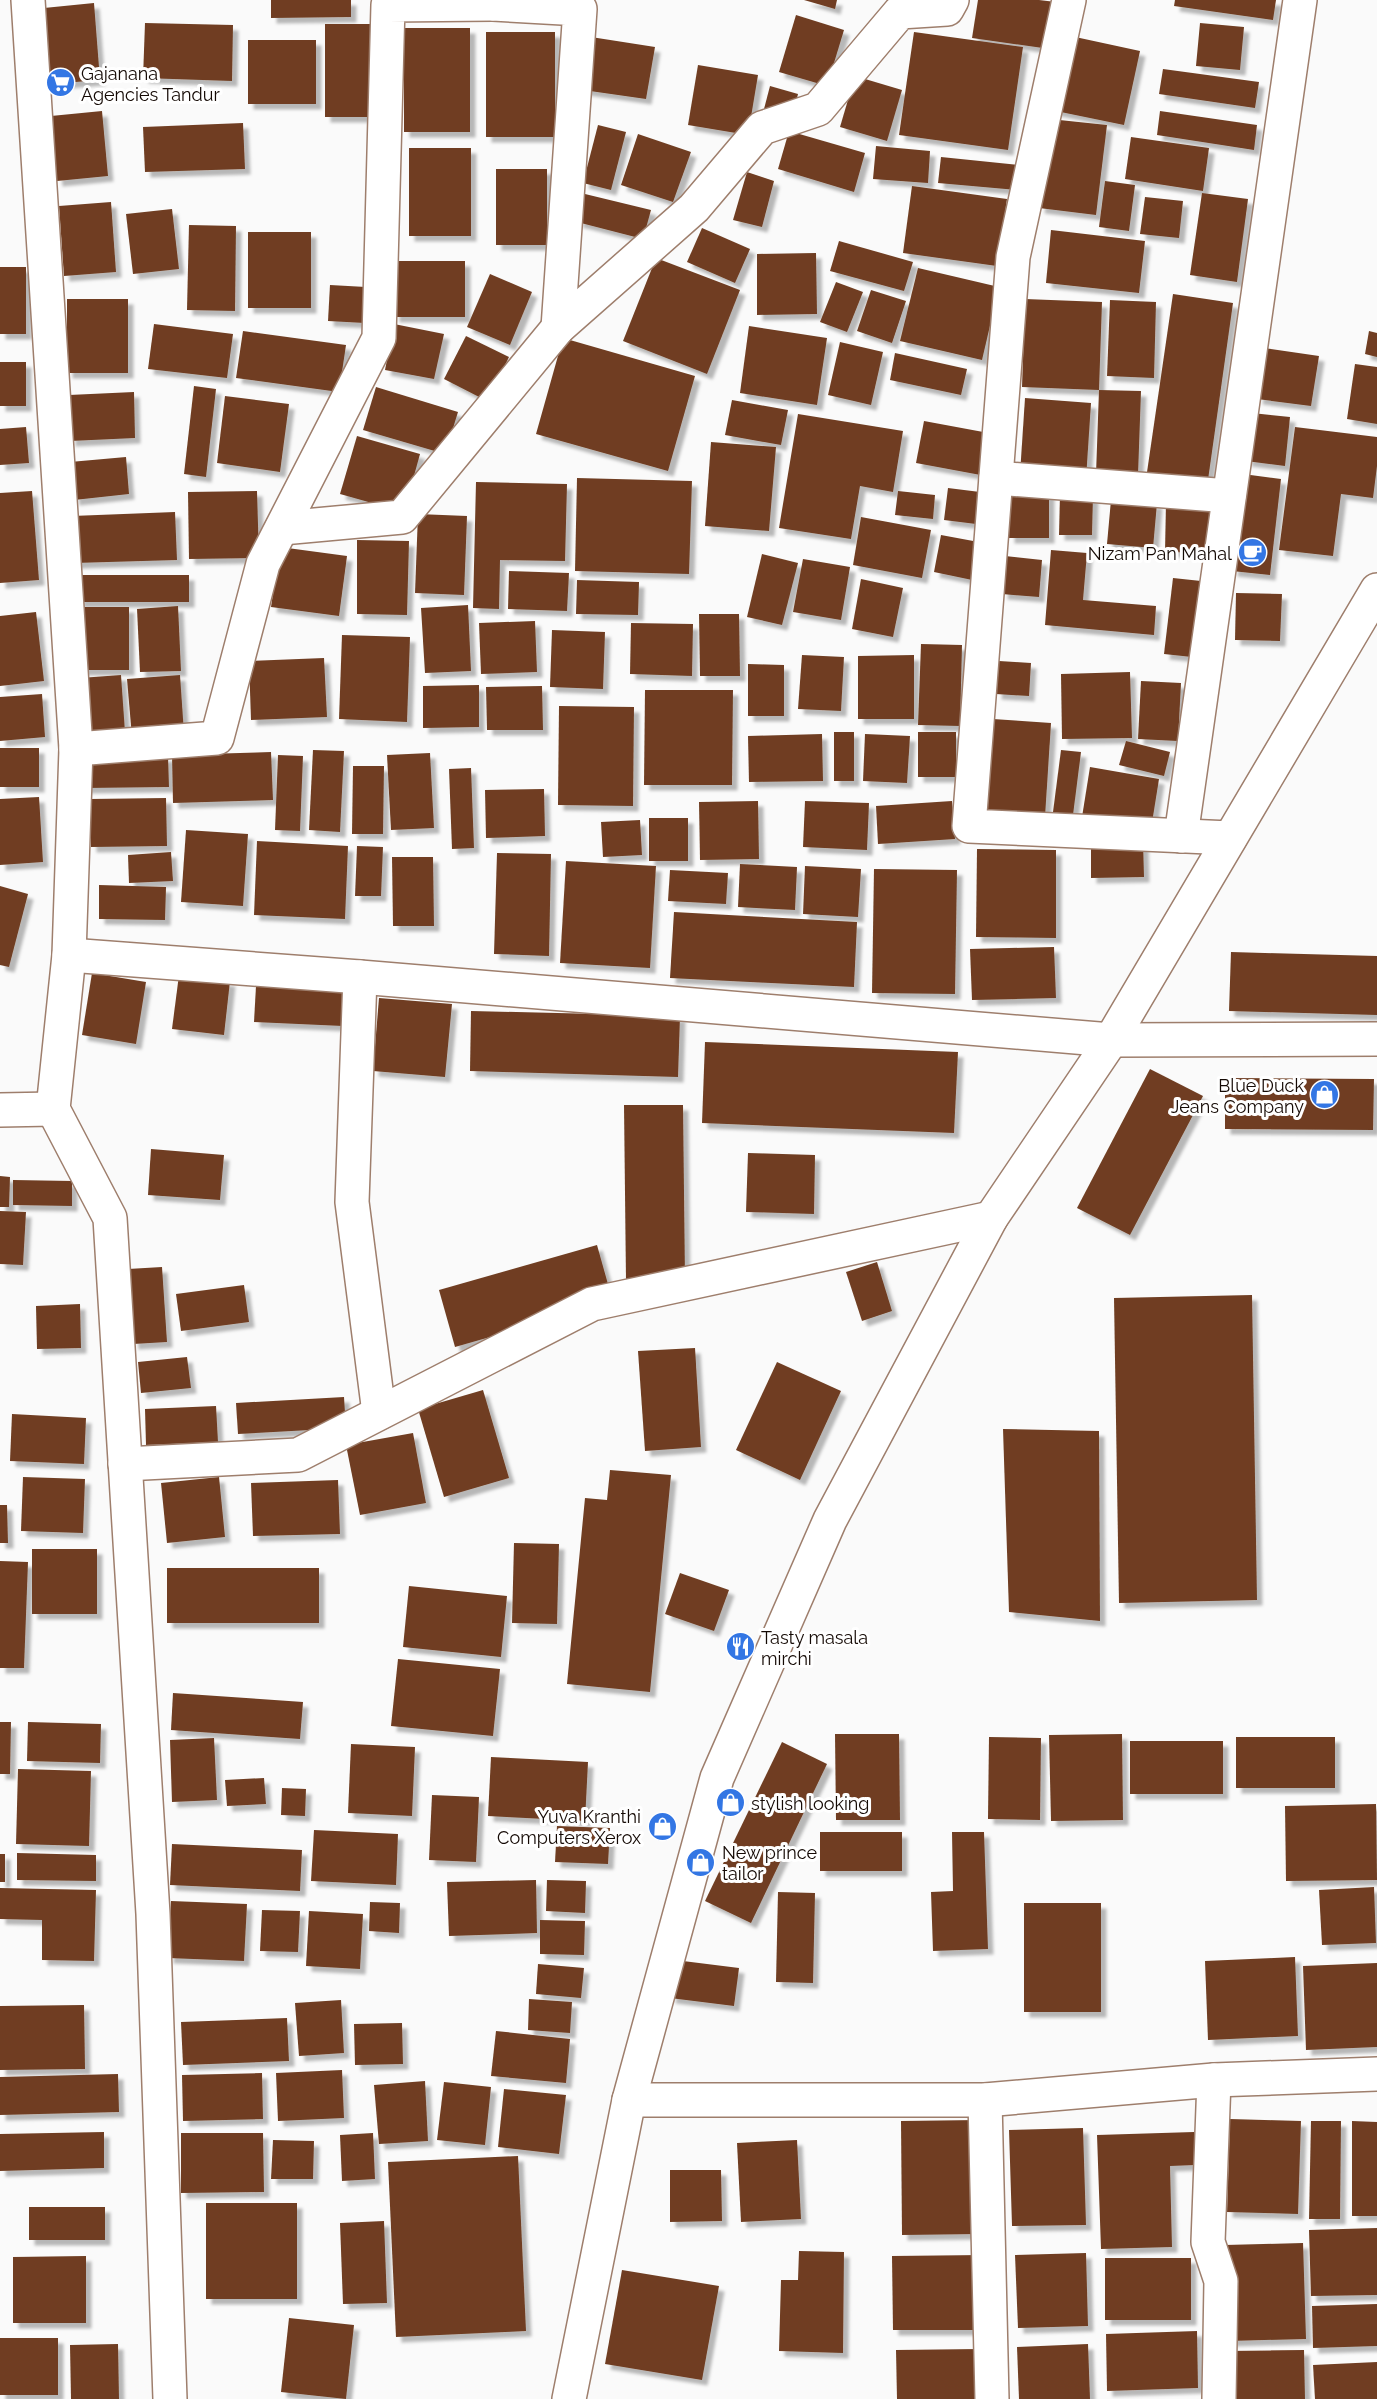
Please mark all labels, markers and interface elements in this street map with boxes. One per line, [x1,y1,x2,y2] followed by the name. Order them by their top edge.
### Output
[81,63,221,105] place label: Gajanana Agencies Tandur
[44,67,76,99] supermarket icon: Gajanana Agencies Tandur
[1237,537,1269,569] cafe icon: Nizam Pan Mahal
[1088,543,1232,564] place label: Nizam Pan Mahal
[1171,1075,1304,1117] place label: Blue Duck Jeans Company
[1309,1079,1341,1111] shop icon: Blue Duck Jeans Company
[761,1627,868,1669] place label: Tasty masala mirchi
[724,1631,756,1663] restaurant icon: Tasty masala mirchi
[714,1787,746,1819] shop icon: stylish looking
[751,1793,869,1814] place label: stylish looking
[497,1806,641,1848] place label: Yuva Kranthi Computers Xerox
[646,1810,678,1842] shop icon: Yuva Kranthi Computers Xerox
[722,1842,817,1884] place label: New prince tailor
[685,1846,717,1878] shop icon: New prince tailor

